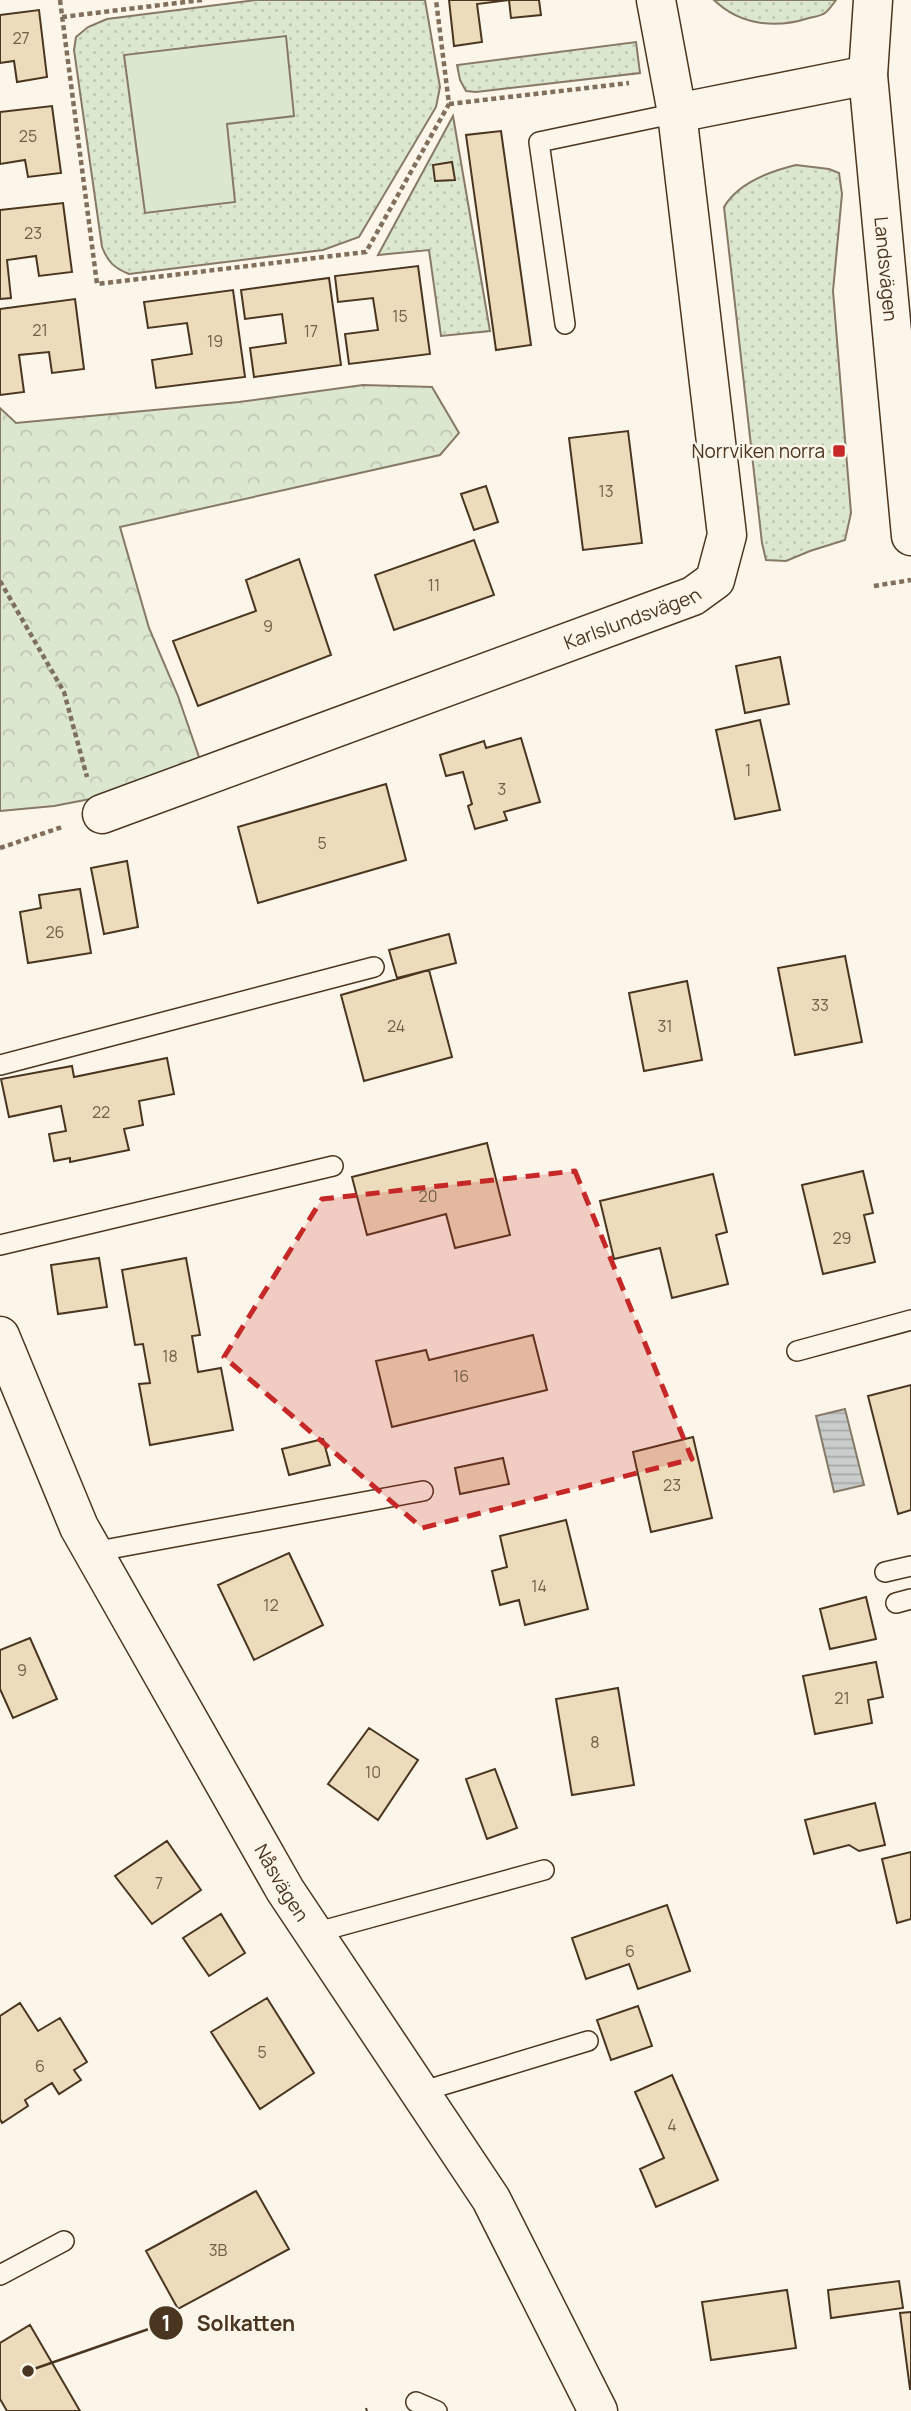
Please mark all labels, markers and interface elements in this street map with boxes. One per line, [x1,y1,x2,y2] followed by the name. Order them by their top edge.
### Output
[12,27,30,49] house number: 27
[19,125,37,147] house number: 25
[868,215,904,323] street label: Landsvägen
[24,222,42,244] house number: 23
[392,305,408,327] house number: 15
[32,319,48,341] house number: 21
[304,320,318,342] house number: 17
[207,330,223,352] house number: 19
[691,438,825,464] place label: Norrviken norra
[831,443,847,459] marker: Norrviken norra
[598,480,614,502] house number: 13
[428,574,440,596] house number: 11
[560,581,706,656] street label: Karlslundsvägen
[263,615,273,637] house number: 9
[745,759,751,781] house number: 1
[498,778,506,800] house number: 3
[317,832,327,854] house number: 5
[45,921,65,943] house number: 26
[811,994,829,1016] house number: 33
[387,1015,405,1037] house number: 24
[657,1015,673,1037] house number: 31
[92,1101,110,1123] house number: 22
[419,1185,437,1207] house number: 20
[832,1227,852,1249] house number: 29
[162,1345,178,1367] house number: 18
[453,1365,469,1387] house number: 16
[663,1474,681,1496] house number: 23
[531,1575,547,1597] house number: 14
[263,1594,279,1616] house number: 12
[17,1659,27,1681] house number: 9
[834,1687,850,1709] house number: 21
[590,1731,600,1753] house number: 8
[365,1761,381,1783] house number: 10
[248,1839,315,1926] street label: Nåsvägen
[155,1872,163,1894] house number: 7
[625,1940,635,1962] house number: 6
[257,2041,267,2063] house number: 5
[35,2055,45,2077] house number: 6
[667,2114,677,2136] house number: 4
[209,2239,228,2261] house number: 3B
[148,2302,310,2344] callout: Solkatten
[161,2309,171,2337] text: 1
[197,2309,295,2337] text: Solkatten

